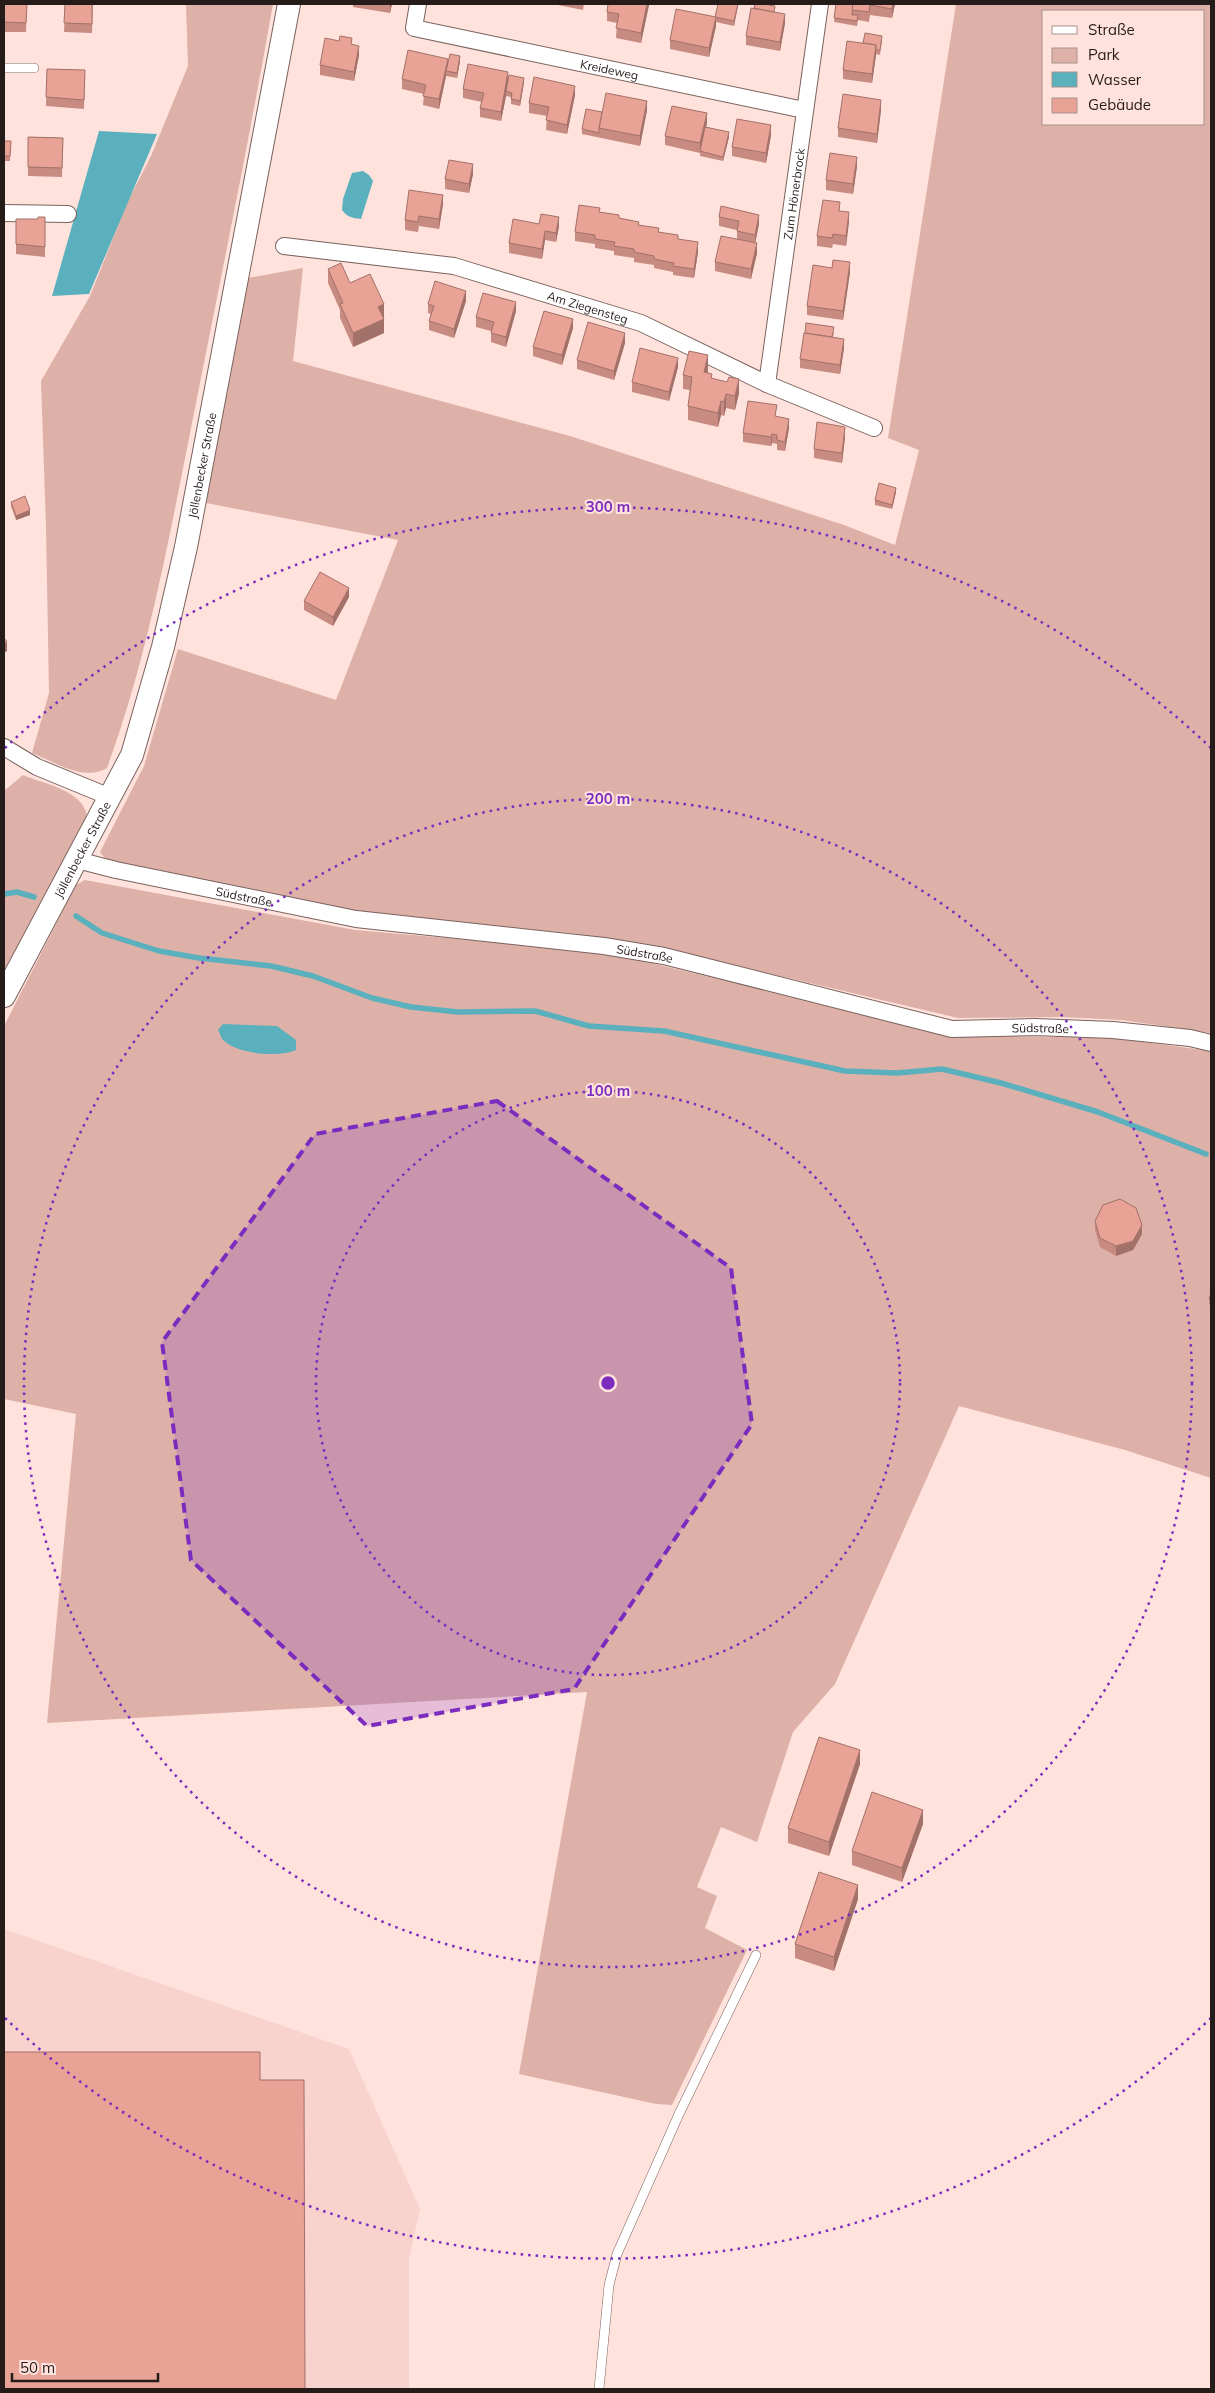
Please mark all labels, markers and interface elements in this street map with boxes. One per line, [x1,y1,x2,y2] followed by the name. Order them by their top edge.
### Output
[1042,10,1205,125] legend
[1088,20,1135,39] text: Straße
[1088,45,1120,64] text: Park
[579,56,640,82] street label: Kreideweg
[1088,70,1142,89] text: Wasser
[1088,95,1151,114] text: Gebäude
[780,146,807,241] street label: Zum Hönerbrock
[546,287,630,326] street label: Am Ziegensteg
[184,411,219,519] street label: Jöllenbecker Straße
[586,497,630,516] text: 300 m
[586,789,630,808] text: 200 m
[50,799,114,900] street label: Jöllenbecker Straße
[214,883,274,909] street label: Südstraße
[615,941,675,966] street label: Südstraße
[1012,1019,1069,1036] street label: Südstraße
[586,1081,630,1100] text: 100 m
[599,1374,617,1392] centre of rings
[12,2350,159,2382] scale bar
[20,2358,55,2377] text: 50 m

